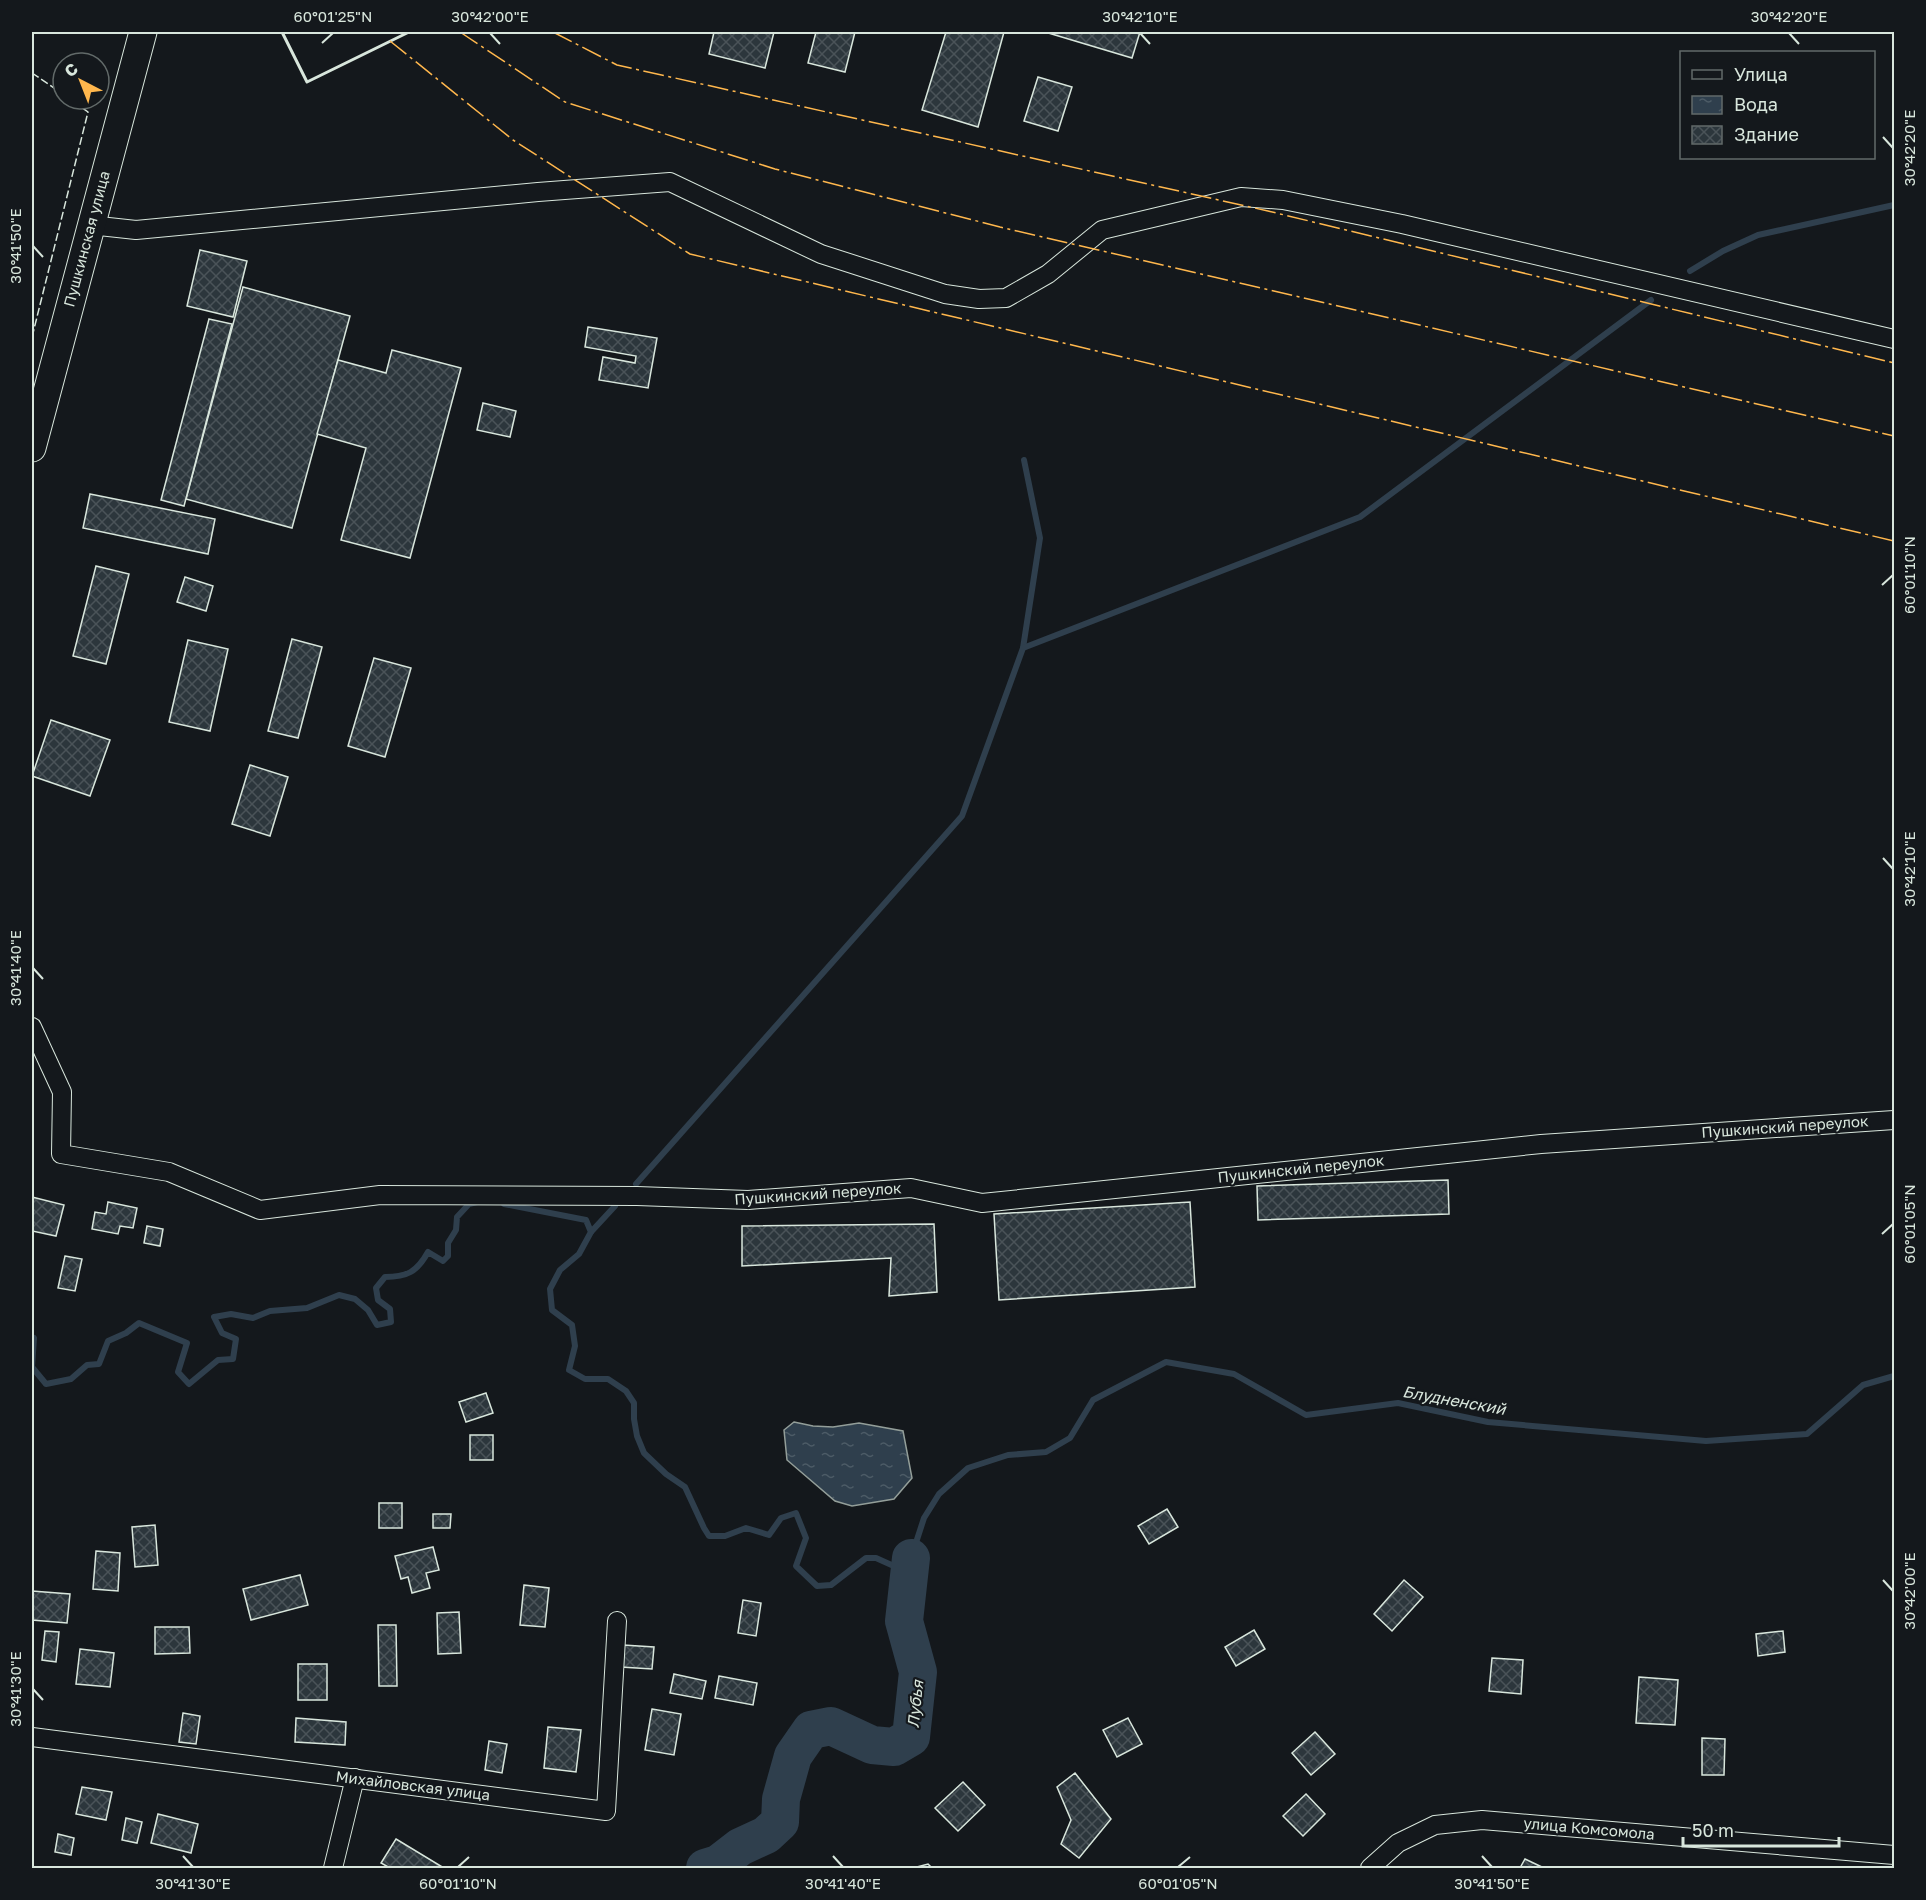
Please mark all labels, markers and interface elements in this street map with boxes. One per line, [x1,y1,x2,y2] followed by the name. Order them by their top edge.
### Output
[294,7,372,25] text: 60°01'25"N
[451,7,529,25] text: 30°42'00"E
[1102,7,1178,25] text: 30°42'10"E
[1751,7,1827,25] text: 30°42'20"E
[51,51,111,111] north arrow
[1680,51,1875,159] legend
[60,59,82,81] text: С
[1734,63,1788,85] text: Улица
[1734,93,1778,115] text: Вода
[1900,110,1918,186] text: 30°42'20"E
[1734,123,1799,145] text: Здание
[59,169,113,309] street label: Пушкинская улица
[6,208,24,284] text: 30°41'50"E
[1900,536,1918,614] text: 60°01'10"N
[1900,831,1918,907] text: 30°42'10"E
[6,930,24,1006] text: 30°41'40"E
[1701,1111,1869,1141] street label: Пушкинский переулок
[1217,1150,1385,1186] street label: Пушкинский переулок
[734,1178,902,1208] street label: Пушкинский переулок
[1900,1184,1918,1264] text: 60°01'05"N
[1401,1381,1508,1419] water label: Блудненский
[1900,1552,1918,1630] text: 30°42'00"E
[6,1651,24,1727] text: 30°41'30"E
[903,1678,928,1729] water label: Лубья
[335,1767,491,1803] street label: Михайловская улица
[1683,1810,1839,1848] scale bar
[1523,1813,1656,1843] street label: улица Комсомола
[1692,1819,1734,1841] text: 50 m
[155,1874,231,1892] text: 30°41'30"E
[419,1874,497,1892] text: 60°01'10"N
[805,1874,881,1892] text: 30°41'40"E
[1138,1874,1218,1892] text: 60°01'05"N
[1454,1874,1530,1892] text: 30°41'50"E

